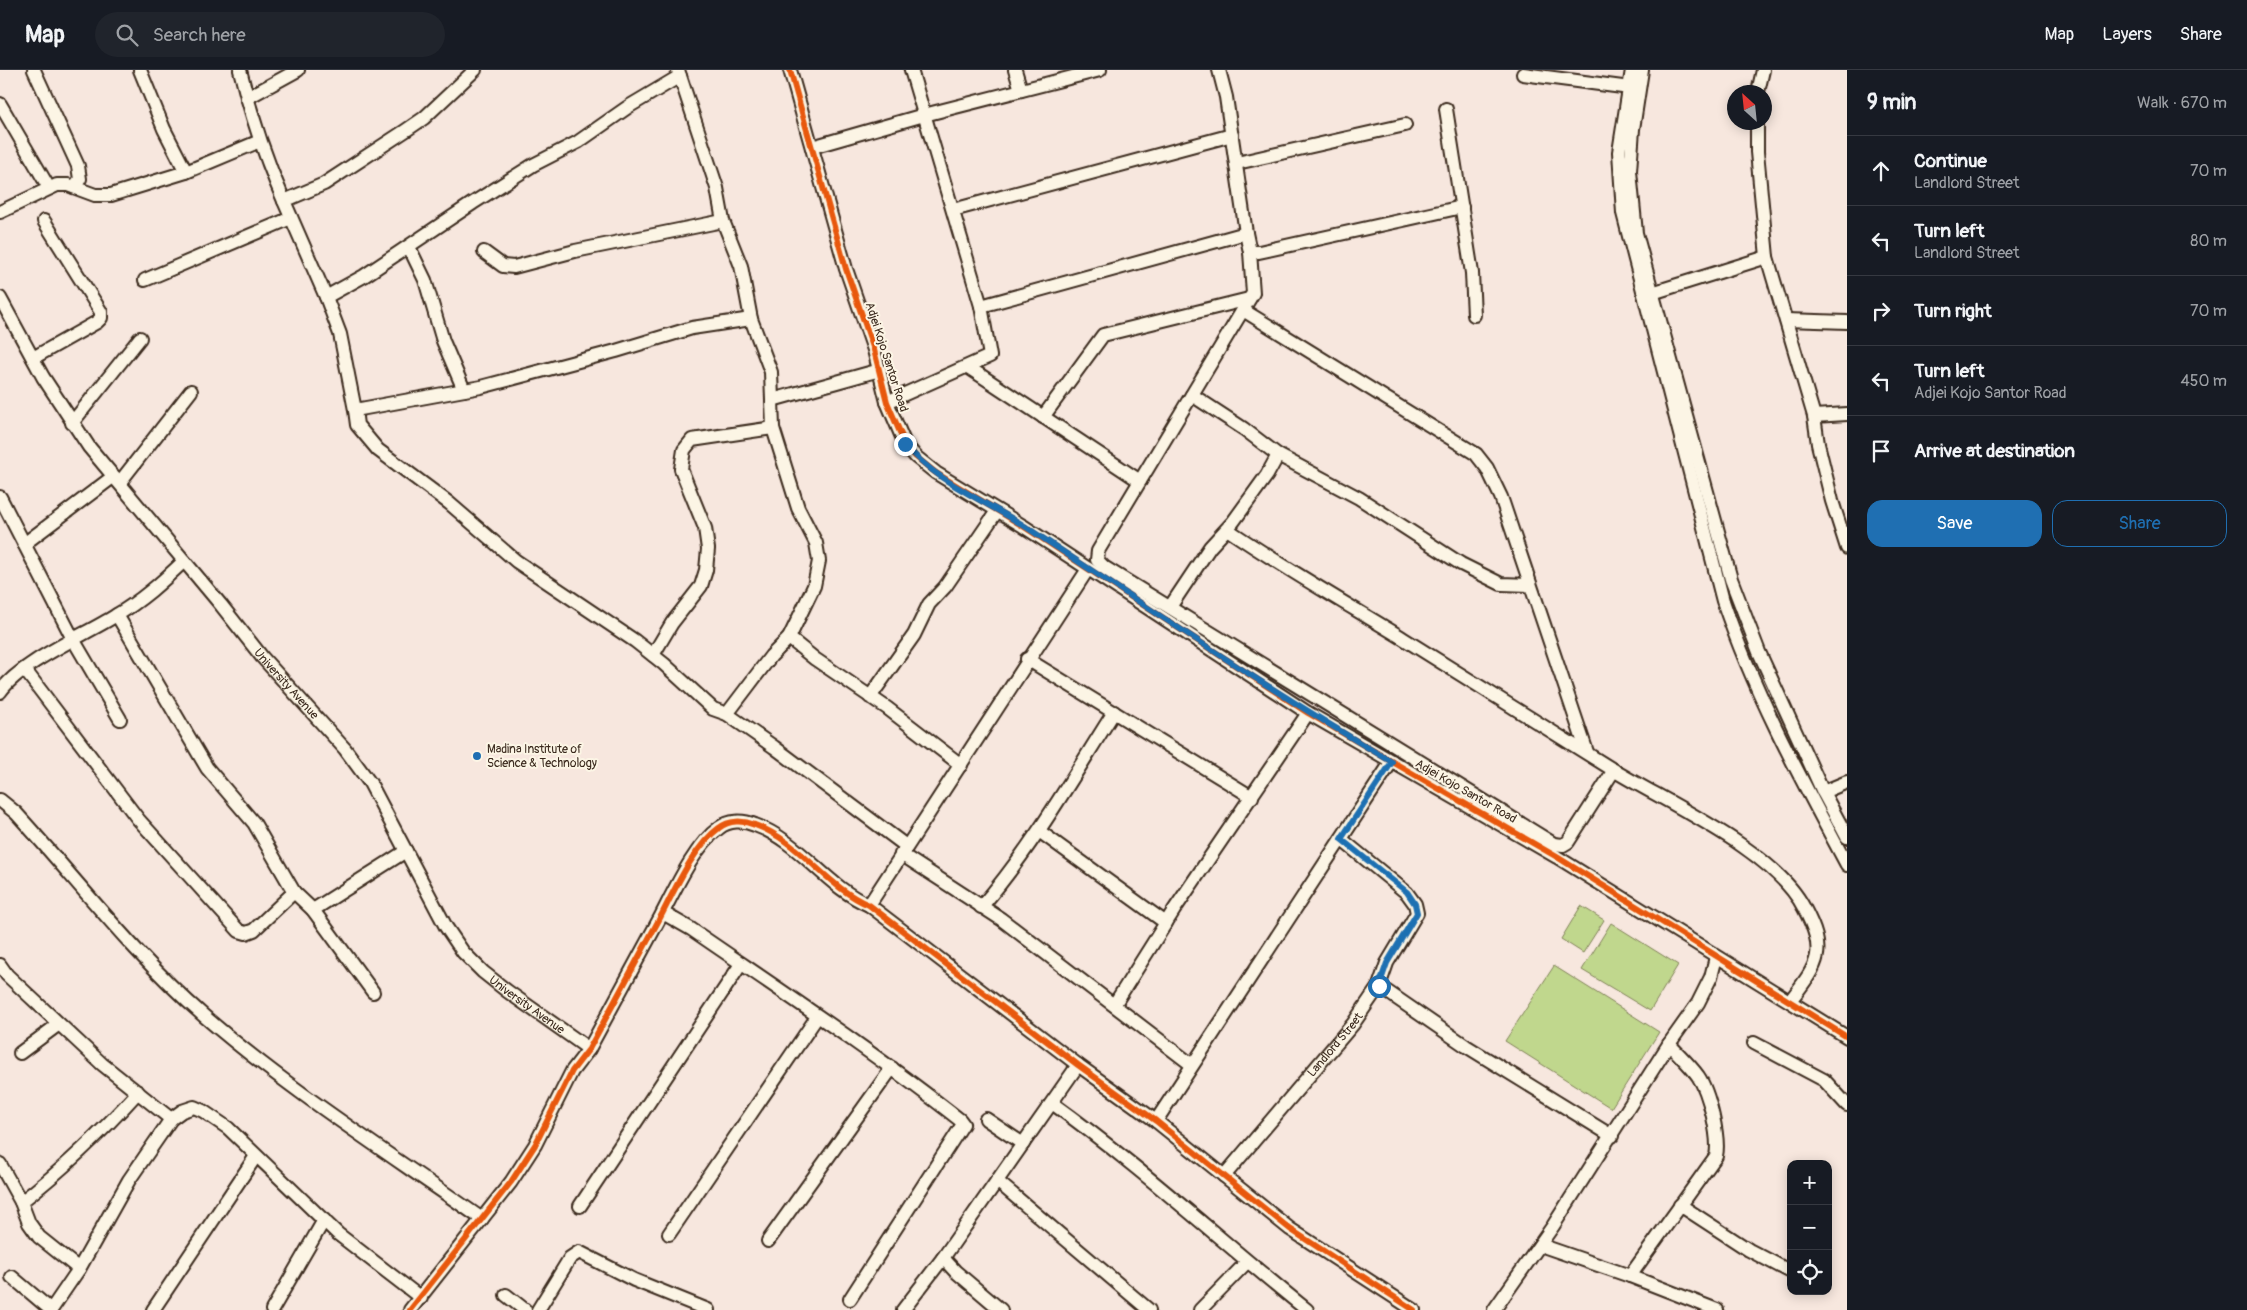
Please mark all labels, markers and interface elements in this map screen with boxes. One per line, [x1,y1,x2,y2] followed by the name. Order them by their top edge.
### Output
[95,12,445,57] search box
[25,20,65,49] text: Map
[113,21,141,49] icon: search
[153,23,246,47] text: Search here
[2045,23,2074,46] text: Map
[2102,23,2152,46] text: Layers
[2180,23,2222,46] text: Share
[1727,85,1772,130] north arrow
[1867,89,1916,116] text: 9 min
[2137,93,2227,113] text: Walk · 670 m
[1914,149,1987,173] text: Continue
[1867,157,1895,185] icon: ahead
[2190,161,2227,181] text: 70 m
[1914,173,2019,193] text: Landlord Street
[1914,219,1984,243] text: Turn left
[1867,227,1895,255] icon: left
[2190,231,2227,251] text: 80 m
[1914,243,2019,263] text: Landlord Street
[1867,297,1895,325] icon: right
[1914,299,1992,323] text: Turn right
[862,300,911,414] street label: Adjei Kojo Santor Road
[2190,301,2227,321] text: 70 m
[1914,359,1984,383] text: Turn left
[1867,367,1895,395] icon: left
[2180,371,2227,391] text: 450 m
[1914,383,2067,403] text: Adjei Kojo Santor Road
[894,433,917,456] route end
[1867,437,1895,465] icon: arrive
[1914,439,2075,463] text: Arrive at destination
[1867,500,2042,547] button: Save
[2052,500,2227,547] button: Share
[250,646,322,723] street label: University Avenue
[487,742,597,771] place label: Madina Institute of Science & Technology
[471,750,483,762] marker: Madina Institute of Science & Technology
[1412,756,1519,827] street label: Adjei Kojo Santor Road
[486,973,568,1037] street label: University Avenue
[1368,975,1391,998] route start
[1304,1010,1367,1080] street label: Landlord Street
[1787,1160,1832,1295] map controls
[1787,1160,1832,1205] button: +
[1787,1205,1832,1250] button: −
[1787,1250,1832,1295] button: locate

